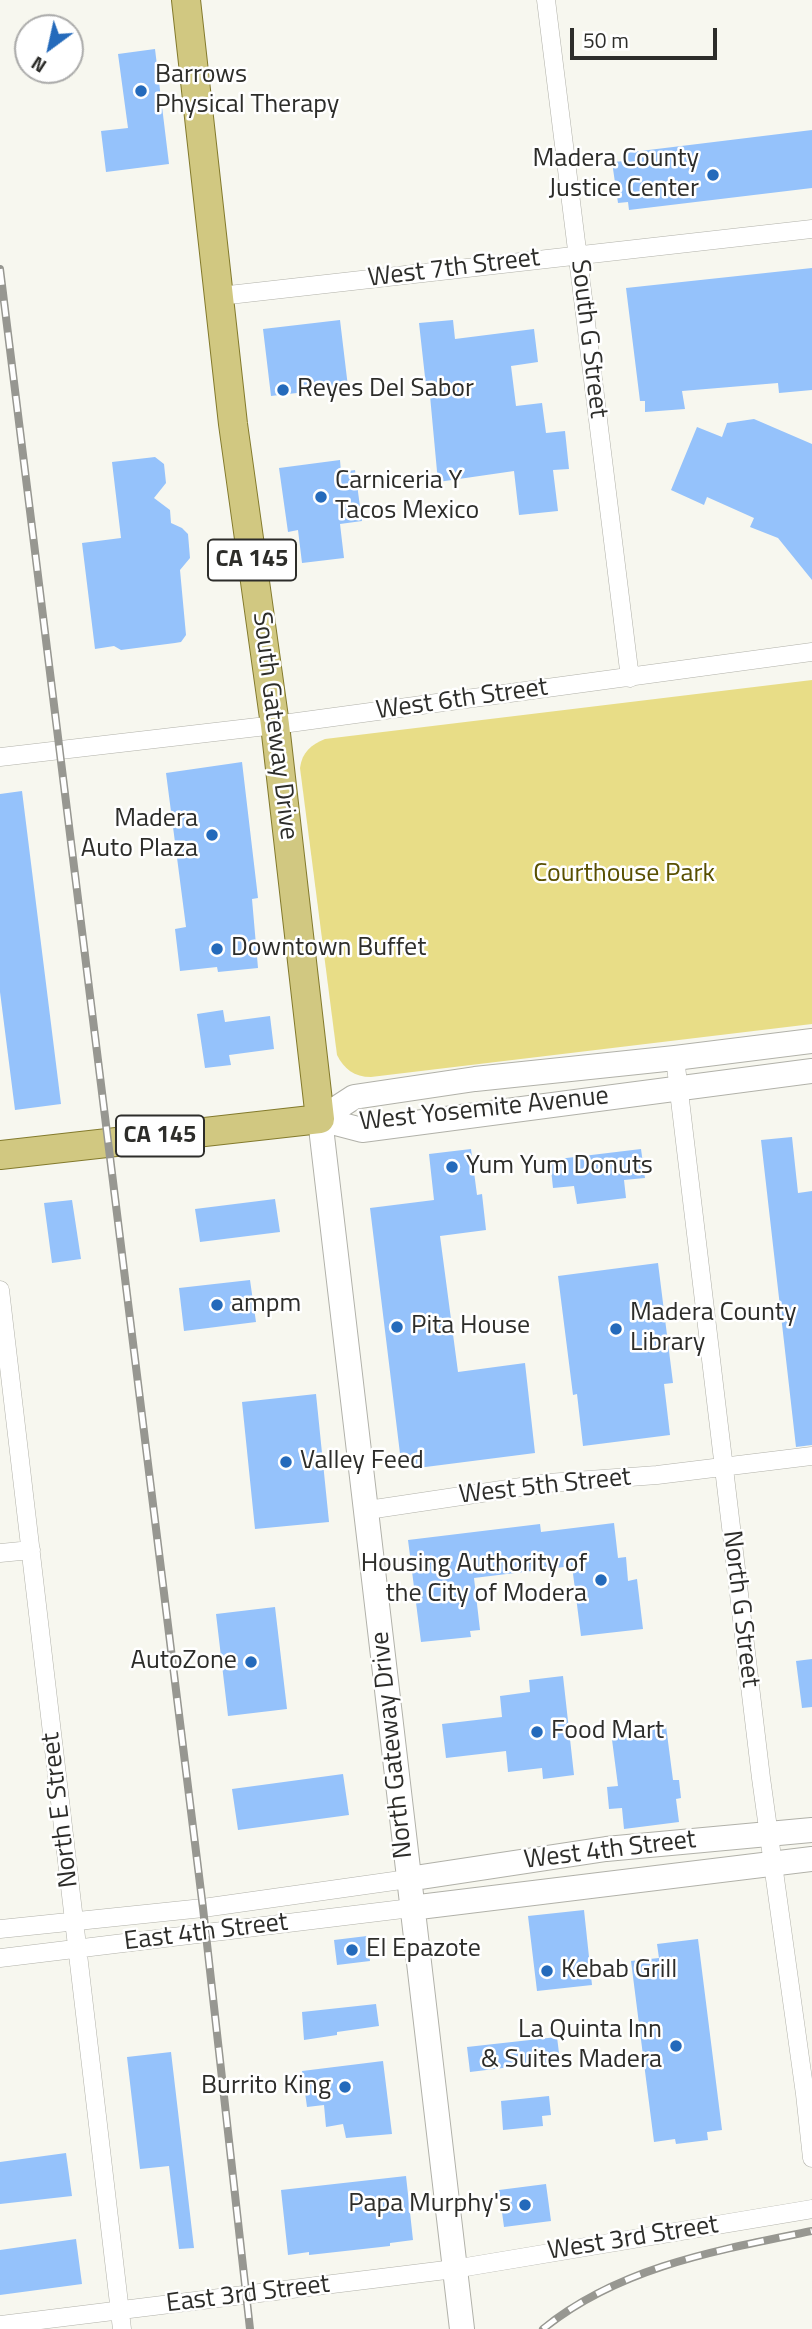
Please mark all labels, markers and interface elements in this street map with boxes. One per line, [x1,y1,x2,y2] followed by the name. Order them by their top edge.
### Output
[14,14,84,84] north arrow
[574,14,721,58] scale bar
[583,24,629,56] text: 50 m
[25,50,52,81] text: N
[155,60,339,122] place label: Barrows Physical Therapy
[133,83,149,99] marker: Barrows Physical Therapy
[533,144,699,206] place label: Madera County Justice Center
[705,167,721,183] marker: Madera County Justice Center
[366,243,542,295] street label: West 7th Street
[563,258,613,420] street label: South G Street
[297,374,474,406] place label: Reyes Del Sabor
[275,382,291,398] marker: Reyes Del Sabor
[335,466,479,528] place label: Carniceria Y Tacos Mexico
[313,489,329,505] marker: Carniceria Y Tacos Mexico
[208,540,296,580] road number: CA 145
[245,610,303,842] street label: South Gateway Drive
[374,673,550,727] street label: West 6th Street
[81,804,198,866] place label: Madera Auto Plaza
[204,827,220,843] marker: Madera Auto Plaza
[533,859,715,891] park label: Courthouse Park
[231,933,426,965] place label: Downtown Buffet
[209,941,225,957] marker: Downtown Buffet
[358,1081,610,1139] street label: West Yosemite Avenue
[116,1116,204,1156] road number: CA 145
[466,1151,653,1183] place label: Yum Yum Donuts
[444,1159,460,1175] marker: Yum Yum Donuts
[231,1289,301,1321] place label: ampm
[209,1297,225,1313] marker: ampm
[630,1298,796,1360] place label: Madera County Library
[411,1311,530,1343] place label: Pita House
[389,1319,405,1335] marker: Pita House
[608,1321,624,1337] marker: Madera County Library
[300,1446,424,1478] place label: Valley Feed
[278,1454,294,1470] marker: Valley Feed
[457,1462,633,1512] street label: West 5th Street
[715,1529,765,1689] street label: North G Street
[361,1549,587,1610] place label: Housing Authority of the City of Modera
[593,1572,609,1588] marker: Housing Authority of the City of Modera
[366,1630,420,1860] street label: North Gateway Drive
[131,1646,237,1678] place label: AutoZone
[243,1654,259,1670] marker: AutoZone
[551,1716,664,1748] place label: Food Mart
[529,1724,545,1740] marker: Food Mart
[36,1731,86,1889] street label: North E Street
[522,1825,698,1877] street label: West 4th Street
[122,1907,290,1959] street label: East 4th Street
[366,1934,481,1966] place label: El Epazote
[344,1942,360,1958] marker: El Epazote
[561,1955,677,1987] place label: Kebab Grill
[539,1963,555,1979] marker: Kebab Grill
[481,2015,662,2076] place label: La Quinta Inn & Suites Madera
[668,2038,684,2054] marker: La Quinta Inn & Suites Madera
[201,2071,331,2103] place label: Burrito King
[337,2079,353,2095] marker: Burrito King
[348,2189,511,2221] place label: Papa Murphy's
[517,2197,533,2213] marker: Papa Murphy's
[545,2210,721,2268] street label: West 3rd Street
[165,2270,331,2320] street label: East 3rd Street

